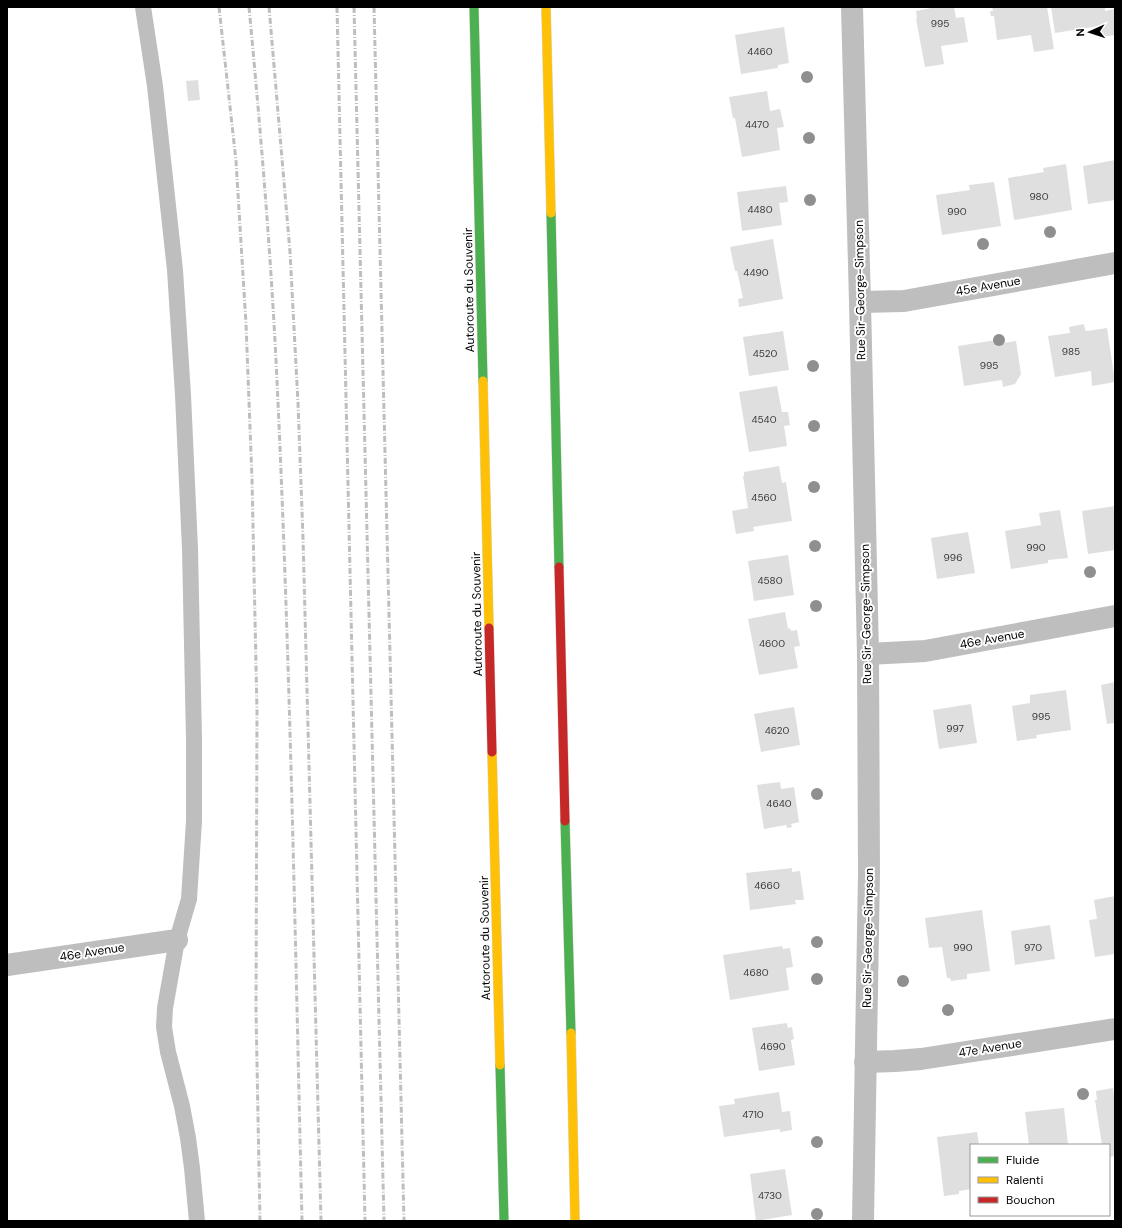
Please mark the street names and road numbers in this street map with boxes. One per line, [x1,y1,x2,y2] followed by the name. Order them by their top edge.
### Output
[851,220,869,360] street label: Rue Sir-George-Simpson
[460,227,478,352] street label: Autoroute du Souvenir
[954,272,1022,300] street label: 45e Avenue
[857,544,875,684] street label: Rue Sir-George-Simpson
[468,551,486,676] street label: Autoroute du Souvenir
[958,625,1026,653] street label: 46e Avenue
[859,868,877,1008] street label: Rue Sir-George-Simpson
[476,875,494,1000] street label: Autoroute du Souvenir
[58,939,126,965] street label: 46e Avenue
[957,1035,1023,1061] street label: 47e Avenue

